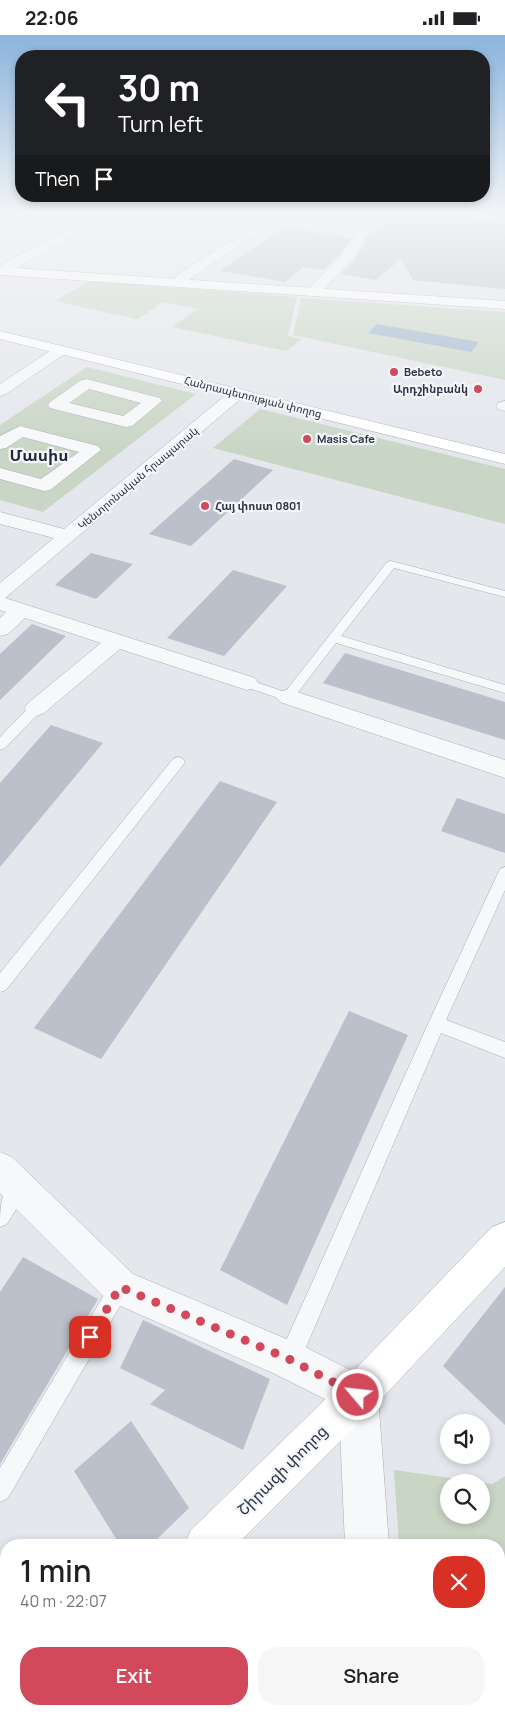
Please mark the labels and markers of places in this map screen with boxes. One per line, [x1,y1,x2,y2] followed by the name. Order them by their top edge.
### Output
[404,364,442,379] place label: Bebeto
[388,366,400,378] marker: Bebeto
[393,381,468,396] place label: Արդշինբանկ
[472,383,484,395] marker: Արդշինբանկ
[317,431,375,446] place label: Masis Cafe
[301,433,313,445] marker: Masis Cafe
[215,498,301,513] place label: Հայ փոստ 0801
[199,500,211,512] marker: Հայ փոստ 0801
[69,1316,111,1358] pin

